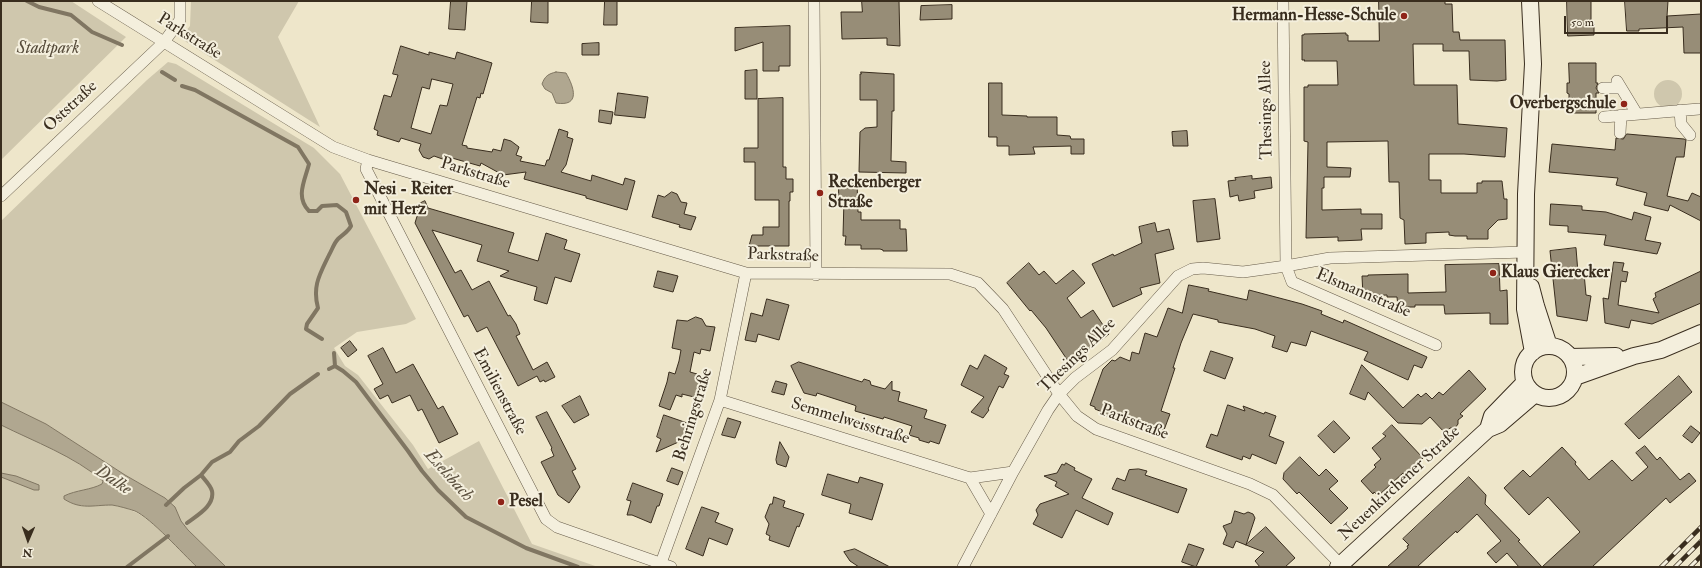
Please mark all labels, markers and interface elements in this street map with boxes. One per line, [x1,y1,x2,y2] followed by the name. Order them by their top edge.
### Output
[1232,6,1396,26] place label: Hermann-Hesse-Schule
[1566,8,1670,34] scale bar
[153,9,225,65] street label: Parkstraße
[1399,11,1409,21] marker: Hermann-Hesse-Schule
[1571,15,1594,30] text: 50 m
[17,39,79,59] park label: Stadtpark
[1256,60,1278,160] street label: Thesings Allee
[40,77,102,137] street label: Oststraße
[1510,94,1616,114] place label: Overbergschule
[1619,99,1629,109] marker: Overbergschule
[438,154,512,194] street label: Parkstraße
[828,173,921,213] place label: Reckenberger Straße
[364,180,453,220] place label: Nesi - Reiter mit Herz
[815,188,825,198] marker: Reckenberger Straße
[351,195,361,205] marker: Nesi - Reiter mit Herz
[747,245,819,267] street label: Parkstraße
[1501,263,1610,283] place label: Klaus Gierecker
[1312,265,1414,323] street label: Elsmannstraße
[1488,268,1498,278] marker: Klaus Gierecker
[1035,314,1121,398] street label: Thesings Allee
[468,345,530,439] street label: Emilienstraße
[670,366,718,464] street label: Behringstraße
[788,394,912,450] street label: Semmelweisstraße
[1097,401,1171,445] street label: Parkstraße
[1335,422,1465,546] street label: Neuenkirchener Straße
[419,445,477,507] water label: Eselsbach
[91,461,135,501] water label: Dalke
[509,492,543,512] place label: Pesel
[496,497,506,507] marker: Pesel
[8,520,48,560] north arrow
[22,546,33,559] text: N

